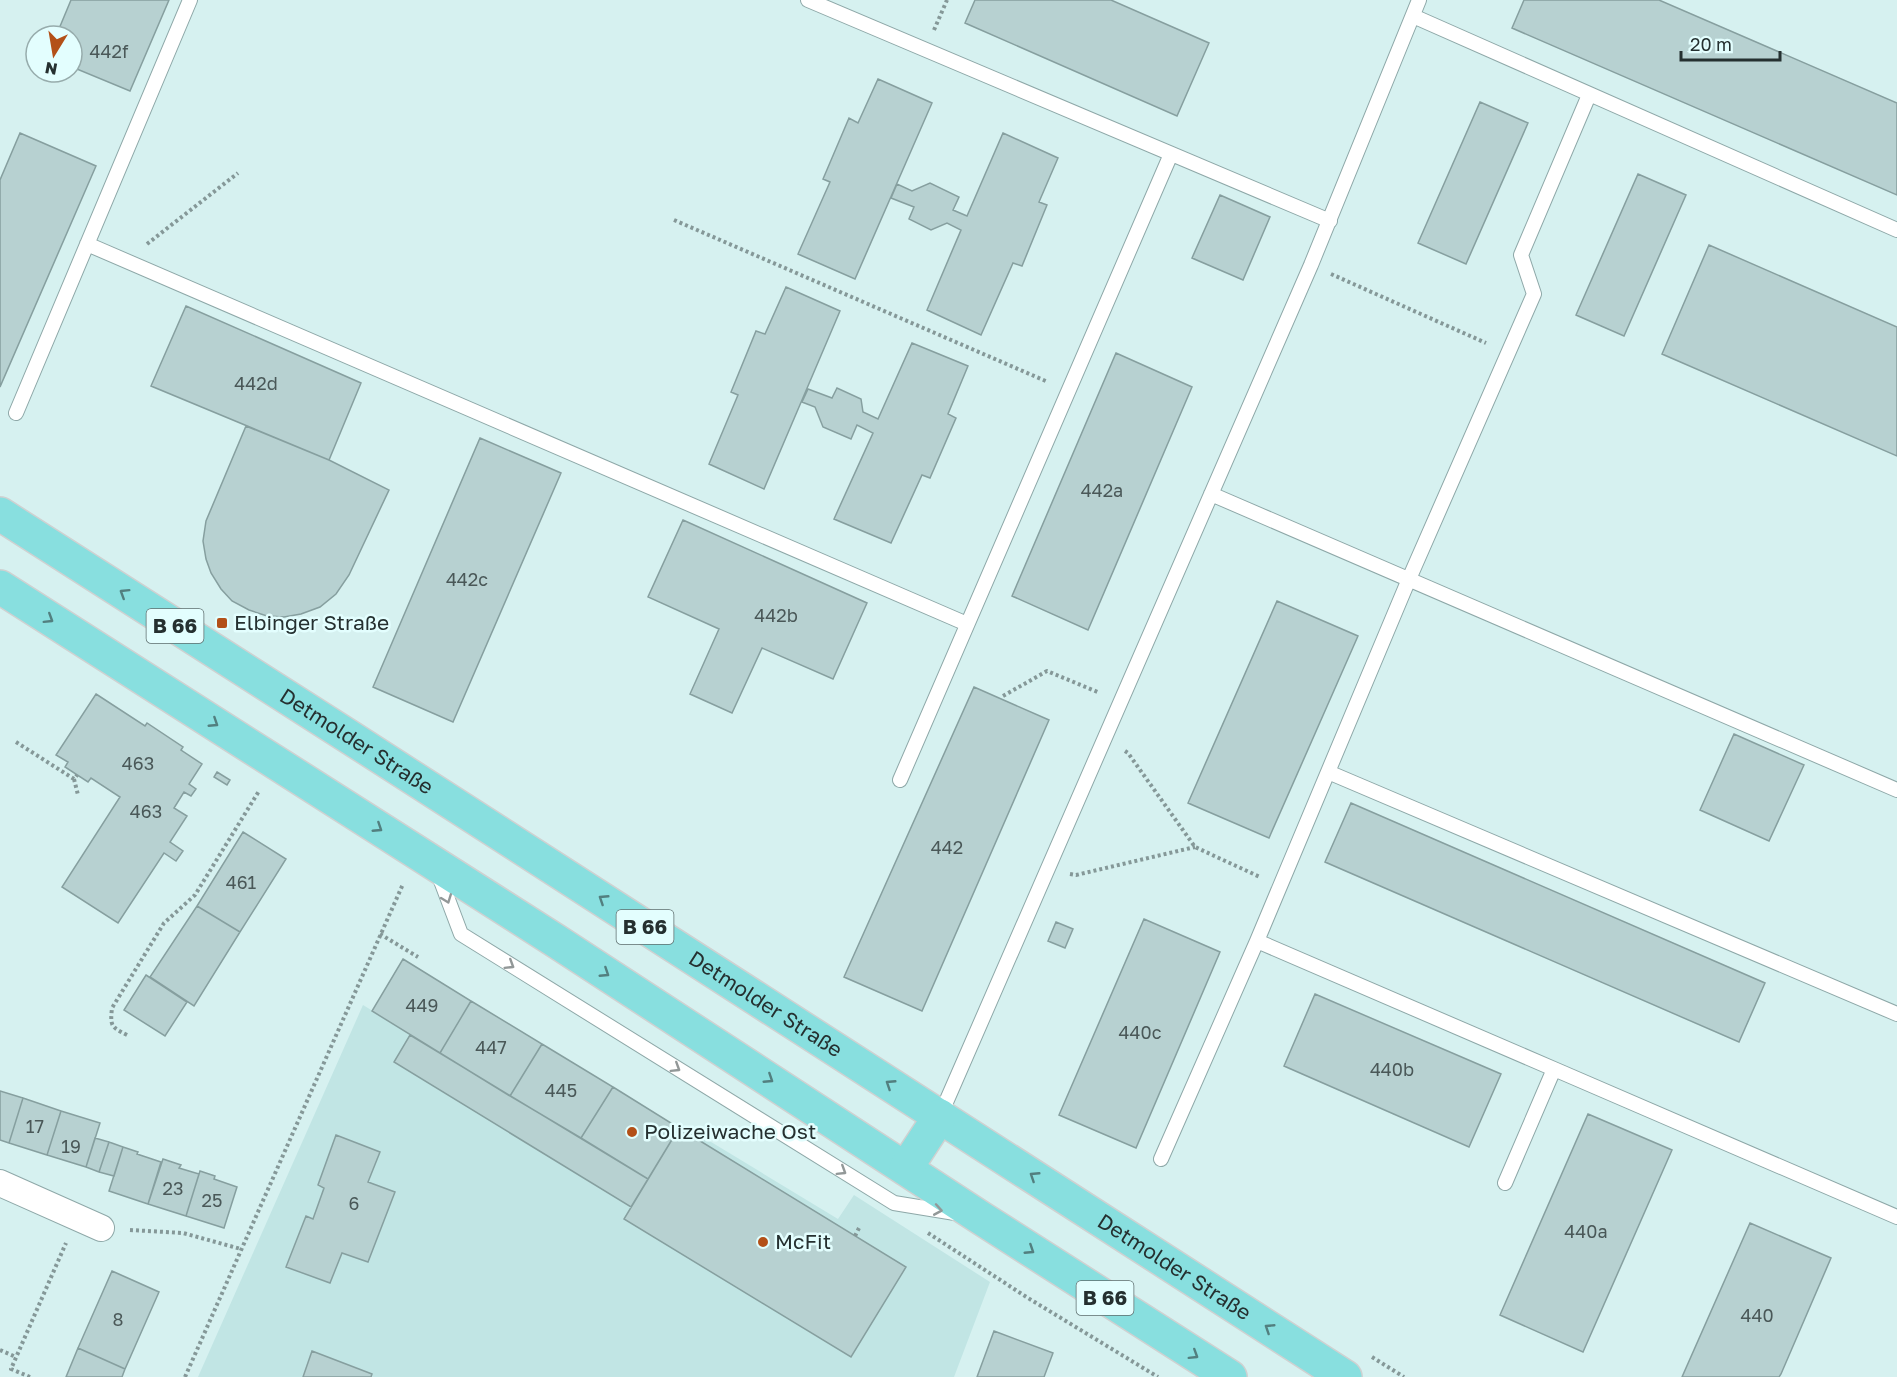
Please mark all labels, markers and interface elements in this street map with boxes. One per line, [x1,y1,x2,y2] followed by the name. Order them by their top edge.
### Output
[24,24,84,84] north arrow
[1681,24,1780,62] scale bar
[1690,33,1732,55] text: 20 m
[90,40,129,62] house number: 442f
[43,58,59,80] text: N
[234,372,278,394] house number: 442d
[1081,479,1123,501] house number: 442a
[446,568,488,590] house number: 442c
[120,589,130,601] one-way arrow
[754,604,798,626] house number: 442b
[146,609,204,643] road number: B 66
[234,609,389,635] place label: Elbinger Straße
[43,611,53,623] one-way arrow
[215,616,229,630] marker: Elbinger Straße
[275,682,439,800] street label: Detmolder Straße
[208,716,218,728] one-way arrow
[122,752,154,774] house number: 463
[130,800,162,822] house number: 463
[372,821,382,833] one-way arrow
[931,836,963,858] house number: 442
[226,871,257,893] house number: 461
[440,893,453,904] one-way arrow
[598,896,609,907] one-way arrow
[616,910,674,944] road number: B 66
[684,945,847,1062] street label: Detmolder Straße
[504,958,515,969] one-way arrow
[598,966,609,977] one-way arrow
[406,994,438,1016] house number: 449
[1119,1021,1162,1043] house number: 440c
[475,1036,507,1058] house number: 447
[1370,1058,1414,1080] house number: 440b
[669,1061,680,1072] one-way arrow
[762,1072,773,1083] one-way arrow
[545,1079,577,1101] house number: 445
[886,1080,897,1091] one-way arrow
[26,1115,44,1137] house number: 17
[644,1118,816,1144] place label: Polizeiwache Ost
[625,1125,639,1139] marker: Polizeiwache Ost
[61,1135,81,1157] house number: 19
[836,1163,846,1175] one-way arrow
[1029,1172,1040,1183] one-way arrow
[163,1177,183,1199] house number: 23
[202,1189,222,1211] house number: 25
[349,1192,359,1214] house number: 6
[933,1204,942,1216] one-way arrow
[1093,1207,1256,1325] street label: Detmolder Straße
[1564,1220,1608,1242] house number: 440a
[775,1228,831,1254] place label: McFit
[756,1235,770,1249] marker: McFit
[1024,1242,1035,1253] one-way arrow
[1076,1281,1134,1315] road number: B 66
[1740,1304,1774,1326] house number: 440
[113,1308,123,1330] house number: 8
[1265,1324,1275,1336] one-way arrow
[1187,1348,1198,1359] one-way arrow

